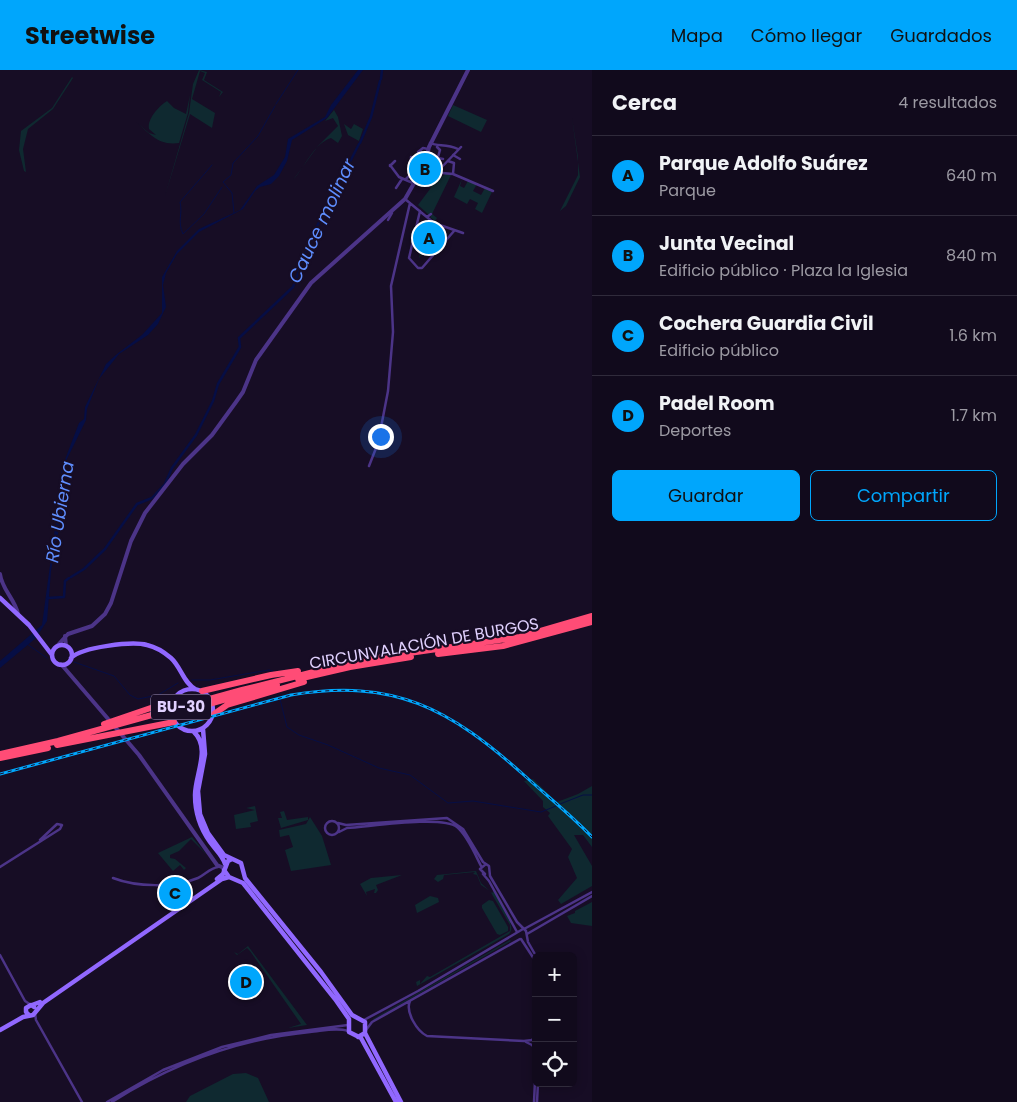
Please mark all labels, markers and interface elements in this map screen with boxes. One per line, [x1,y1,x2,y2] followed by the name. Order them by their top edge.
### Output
[25,19,155,52] text: Streetwise
[671,23,723,48] text: Mapa
[751,23,862,48] text: Cómo llegar
[890,23,992,48] text: Guardados
[612,88,677,117] text: Cerca
[898,91,997,114] text: 4 resultados
[409,150,441,188] pin: B
[659,150,868,177] text: Parque Adolfo Suárez
[282,153,362,287] water label: Cauce molinar
[622,164,634,187] text: A
[946,164,997,187] text: 640 m
[659,179,716,202] text: Parque
[413,219,445,257] pin: A
[659,230,794,257] text: Junta Vecinal
[623,244,633,267] text: B
[946,244,997,267] text: 840 m
[659,259,908,282] text: Edificio público · Plaza la Iglesia
[659,310,874,337] text: Cochera Guardia Civil
[622,324,634,347] text: C
[949,324,997,347] text: 1.6 km
[659,339,779,362] text: Edificio público
[659,390,775,417] text: Padel Room
[622,404,634,427] text: D
[951,404,997,427] text: 1.7 km
[659,419,731,442] text: Deportes
[368,424,394,450] your location
[39,459,80,565] water label: Río Ubierna
[612,470,800,521] button: Guardar
[810,470,997,521] button: Compartir
[308,612,541,675] street label: CIRCUNVALACIÓN DE BURGOS
[151,694,211,720] road number: BU-30
[159,874,191,912] pin: C
[532,952,577,1087] map controls
[532,952,577,997] button: +
[230,963,262,1001] pin: D
[532,997,577,1042] button: −
[532,1042,577,1087] button: locate

